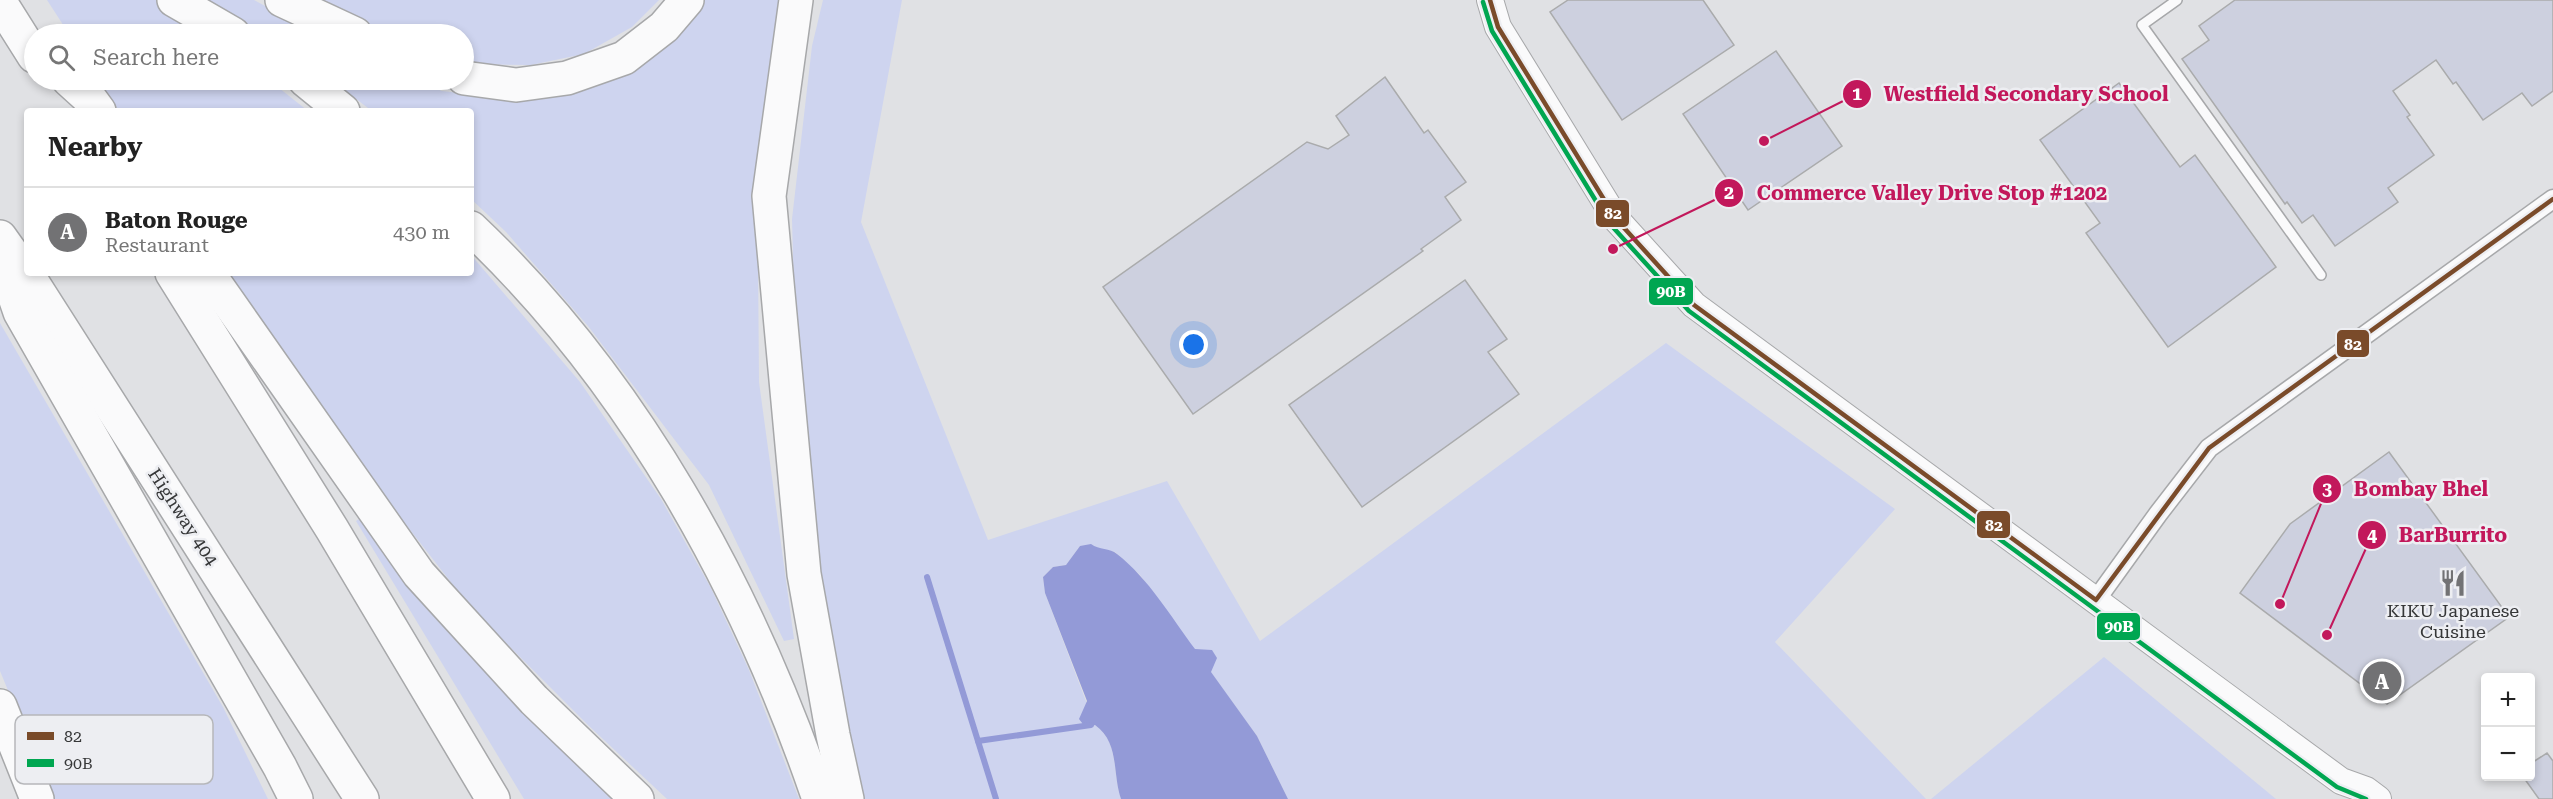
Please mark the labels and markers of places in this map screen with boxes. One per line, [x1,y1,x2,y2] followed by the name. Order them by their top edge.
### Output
[1842,75,2180,113] callout: Westfield Secondary School
[1714,174,2119,212] callout: Commerce Valley Drive Stop #1202
[2312,470,2500,508] callout: Bombay Bhel
[2357,516,2519,554] callout: BarBurrito
[2438,568,2468,598] restaurant icon: KIKU Japanese Cuisine
[2387,600,2519,642] place label: KIKU Japanese Cuisine
[2362,658,2402,704] pin: A

